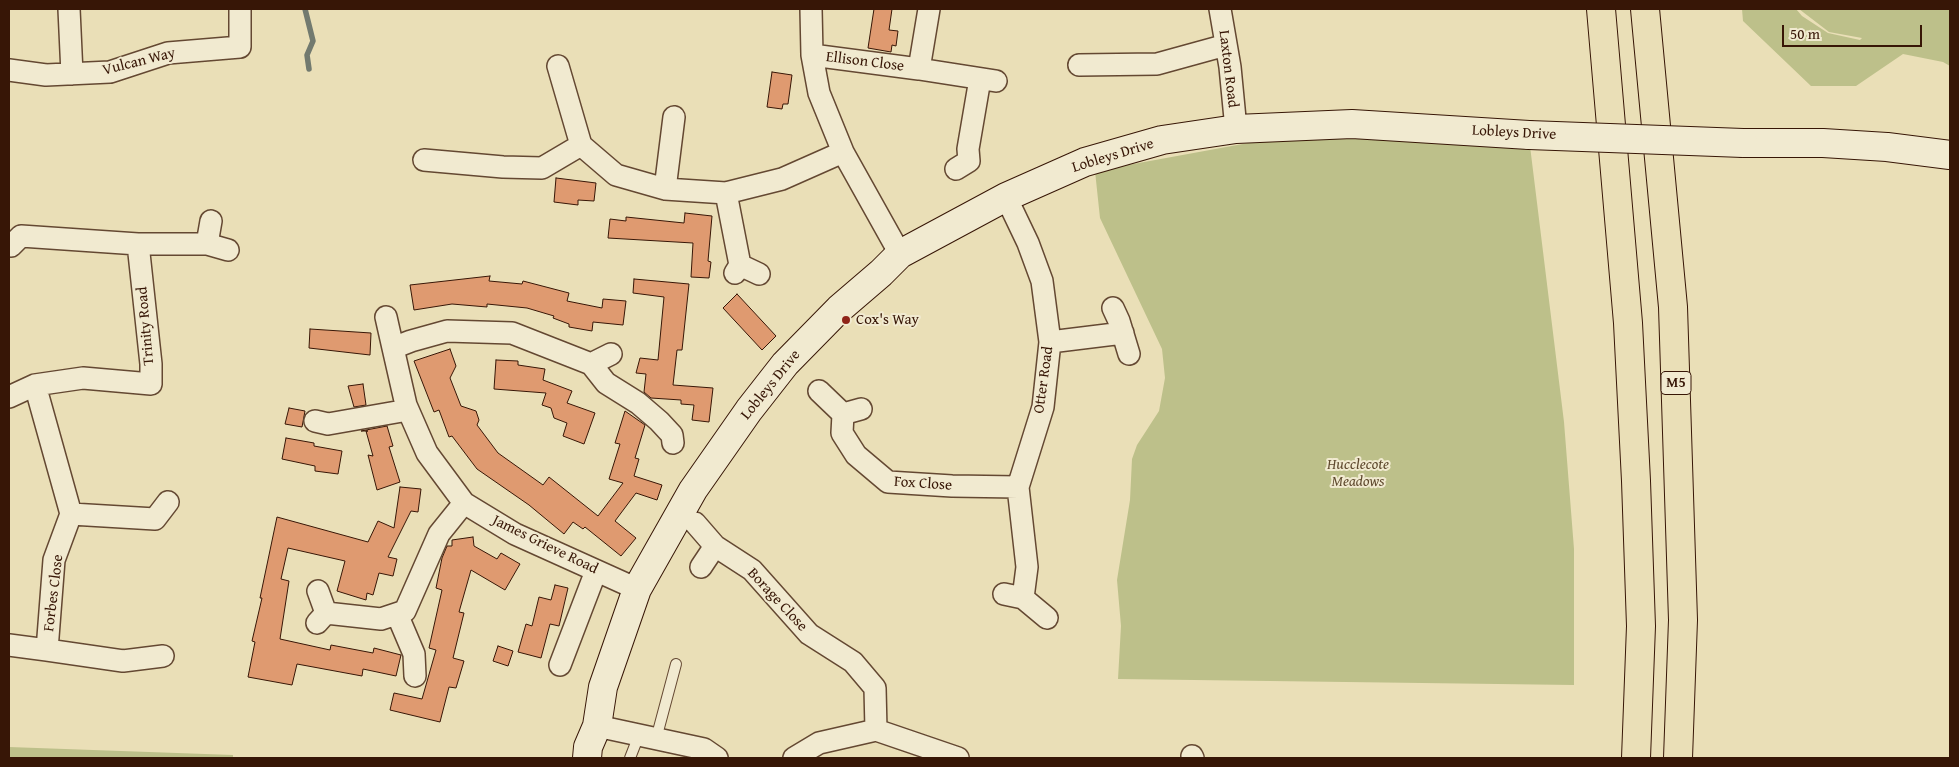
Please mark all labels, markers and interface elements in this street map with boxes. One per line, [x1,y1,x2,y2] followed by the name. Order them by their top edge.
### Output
[1784,15,1924,47] scale bar
[1790,23,1820,44] text: 50 m
[1214,29,1242,109] street label: Laxton Road
[101,44,177,80] street label: Vulcan Way
[825,48,905,76] street label: Ellison Close
[1471,122,1557,144] street label: Lobleys Drive
[1070,135,1156,177] street label: Lobleys Drive
[134,286,158,366] street label: Trinity Road
[856,311,919,329] place label: Cox's Way
[840,314,852,326] marker: Cox's Way
[1030,345,1058,415] street label: Otter Road
[737,347,805,423] street label: Lobleys Drive
[1661,372,1691,394] road number: M5
[1327,456,1389,491] park label: Hucclecote Meadows
[893,473,953,495] street label: Fox Close
[489,512,601,578] street label: James Grieve Road
[40,553,68,633] street label: Forbes Close
[743,565,811,635] street label: Borage Close

